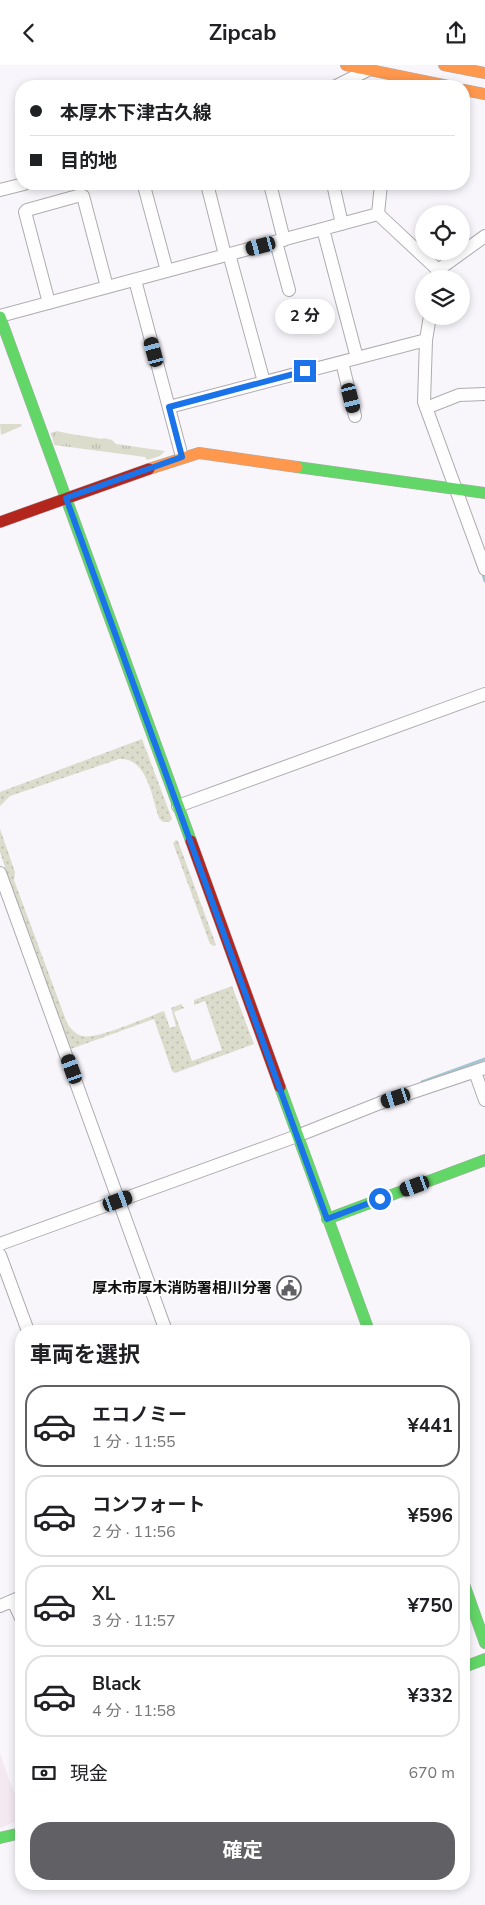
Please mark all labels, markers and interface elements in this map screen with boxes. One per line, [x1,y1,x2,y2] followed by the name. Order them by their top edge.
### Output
[209,18,276,48] text: Zipcab
[15,19,43,47] icon: back
[442,19,470,47] icon: share
[60,100,212,126] text: 本厚木下津古久線
[60,148,117,174] text: 目的地
[415,205,470,325] map controls
[415,205,470,260] button: locate
[244,235,277,257] car
[415,270,470,325] button: layers
[275,299,335,333] callout: 2 分
[290,305,320,327] text: 2 分
[142,336,165,368] car
[294,360,316,382] route end
[340,382,361,414] car
[59,1052,84,1086] car
[379,1086,412,1110] car
[398,1174,431,1198] car
[369,1188,391,1210] route start
[101,1189,134,1213] car
[276,1275,302,1301] public building icon: 厚木市厚木消防署相川分署
[92,1278,272,1298] place label: 厚木市厚木消防署相川分署
[30,1340,140,1370] text: 車両を選択
[92,1402,187,1428] text: エコノミー
[32,1404,77,1449] icon: car
[407,1413,453,1439] text: ¥441
[92,1431,176,1453] text: 1 分 · 11:55
[92,1492,205,1518] text: コンフォート
[32,1494,77,1539] icon: car
[407,1503,453,1529] text: ¥596
[92,1521,176,1543] text: 2 分 · 11:56
[92,1581,115,1607] text: XL
[32,1584,77,1629] icon: car
[407,1593,453,1619] text: ¥750
[92,1610,176,1632] text: 3 分 · 11:57
[92,1671,141,1697] text: Black
[32,1674,77,1719] icon: car
[407,1683,453,1709] text: ¥332
[92,1700,176,1722] text: 4 分 · 11:58
[30,1759,58,1787] icon: cash
[70,1761,108,1787] text: 現金
[408,1762,455,1784] text: 670 m
[30,1822,455,1880] button: 確定

